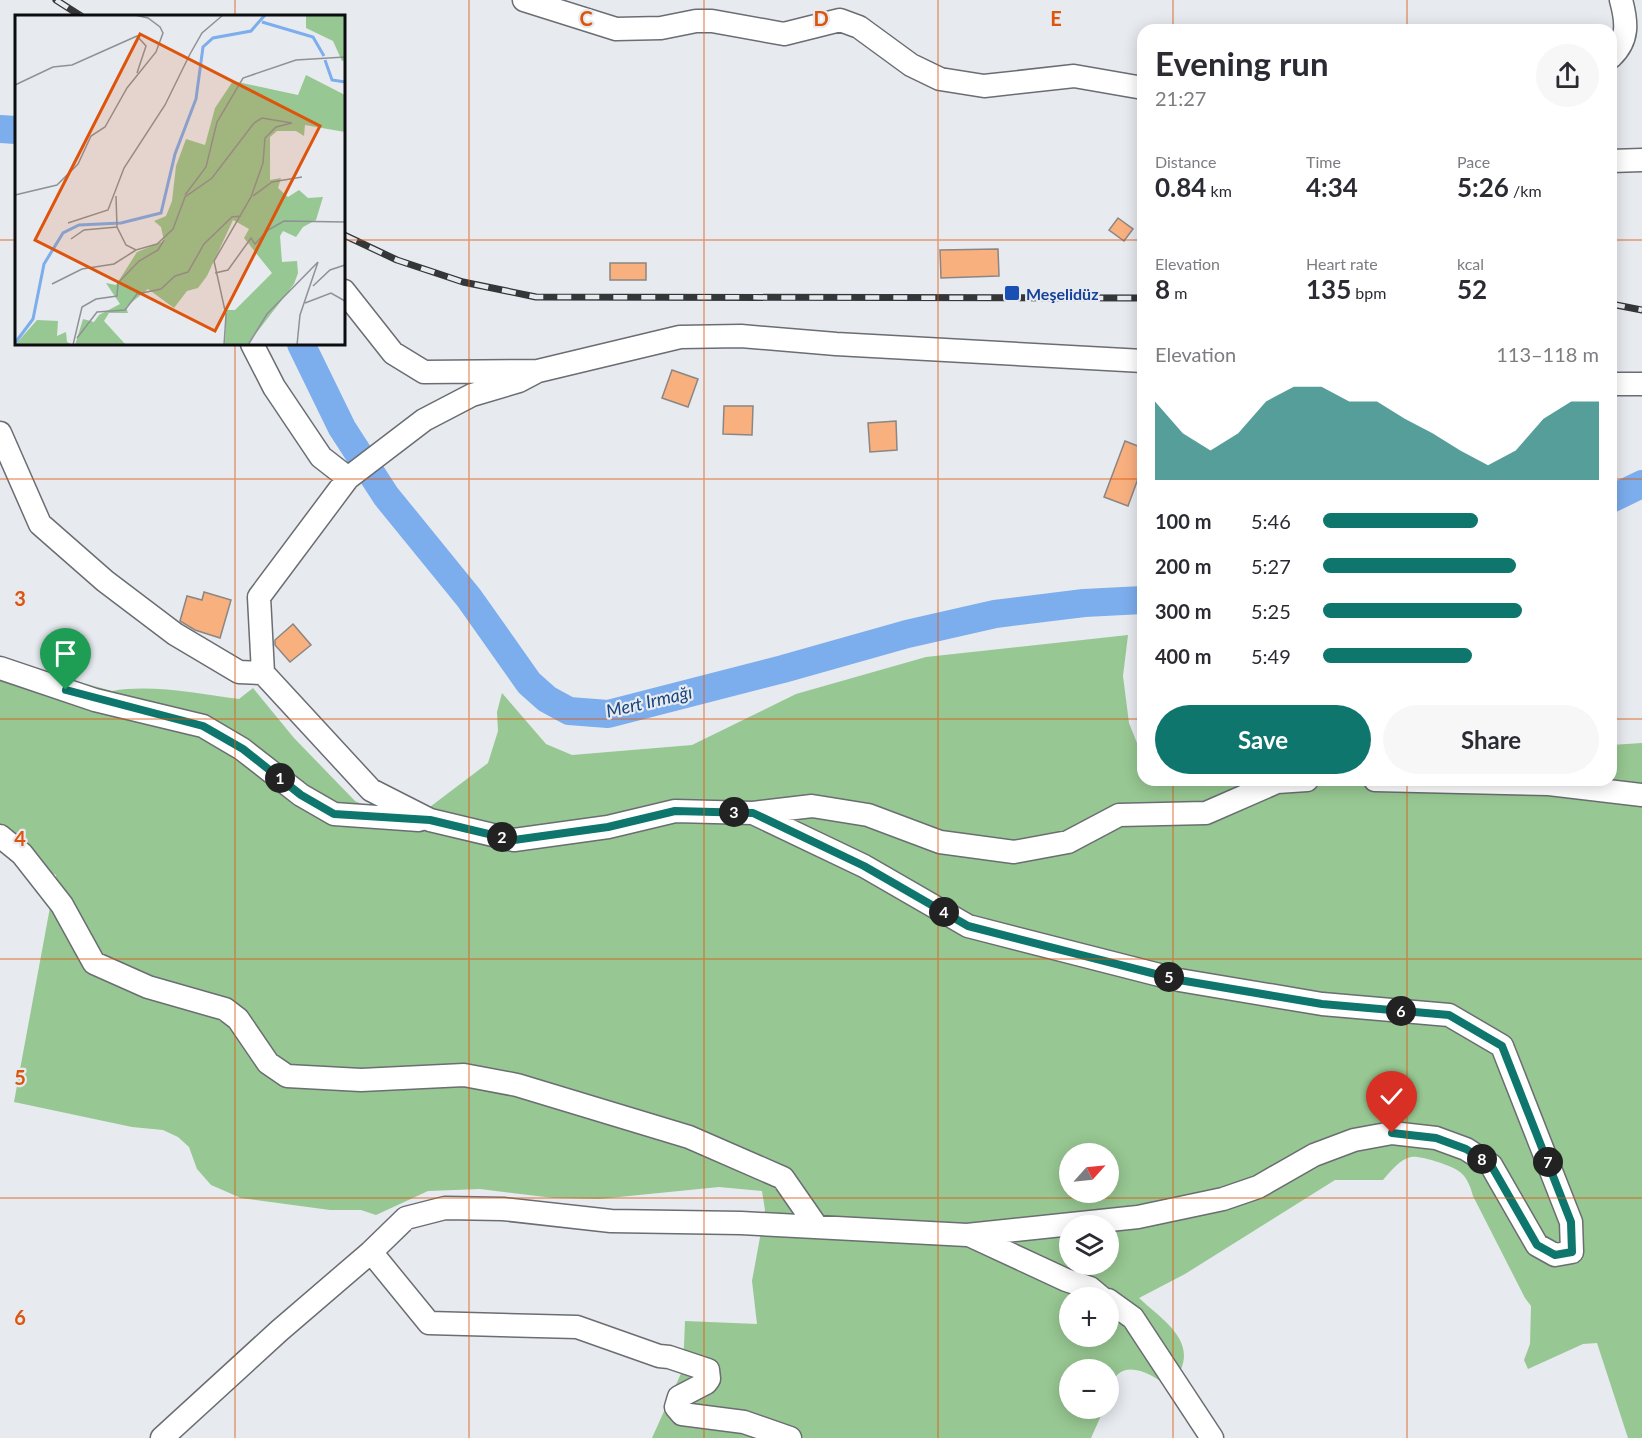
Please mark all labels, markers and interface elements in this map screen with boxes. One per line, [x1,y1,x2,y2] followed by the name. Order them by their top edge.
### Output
[579,6,593,30] text: C
[813,6,829,30] text: D
[1050,6,1062,30] text: E
[15,15,345,345] inset map
[1155,43,1329,83] text: Evening run
[1536,44,1599,107] button: share
[1155,86,1206,110] text: 21:27
[1155,152,1216,171] text: Distance
[1306,152,1341,171] text: Time
[1457,152,1490,171] text: Pace
[1155,171,1206,203] text: 0.84
[1306,171,1358,203] text: 4:34
[1457,171,1509,203] text: 5:26
[1206,181,1232,200] text: km
[1509,181,1542,200] text: /km
[1155,254,1220,273] text: Elevation
[1306,254,1378,273] text: Heart rate
[1457,254,1484,273] text: kcal
[1155,273,1170,305] text: 8
[1306,273,1351,305] text: 135
[1457,273,1487,305] text: 52
[1170,283,1187,302] text: m
[1351,283,1386,302] text: bpm
[1003,284,1021,302] marker: Meşelidüz
[1026,284,1099,303] place label: Meşelidüz
[1155,342,1236,366] text: Elevation
[1496,342,1599,366] text: 113–118 m
[1155,509,1211,533] text: 100 m
[1251,509,1291,533] text: 5:46
[1155,554,1211,578] text: 200 m
[1251,554,1291,578] text: 5:27
[14,586,26,610] text: 3
[1155,599,1211,623] text: 300 m
[1251,599,1291,623] text: 5:25
[40,628,91,690] pin
[49,637,82,670] icon: arrive
[1155,644,1211,668] text: 400 m
[1251,644,1291,668] text: 5:49
[604,680,694,722] water label: Mert Irmağı
[1155,705,1371,774] button: Save
[1383,705,1599,774] button: Share
[265,763,295,793] pin: 1
[275,768,285,787] text: 1
[719,797,749,827] pin: 3
[729,802,739,821] text: 3
[487,822,517,852] pin: 2
[14,826,26,850] text: 4
[497,827,507,846] text: 2
[929,897,959,927] pin: 4
[939,902,949,921] text: 4
[1154,962,1184,992] pin: 5
[1164,967,1174,986] text: 5
[1386,996,1416,1026] pin: 6
[1396,1001,1406,1020] text: 6
[14,1065,26,1089] text: 5
[1366,1071,1417,1133] pin
[1375,1080,1408,1113] icon: check
[1059,1143,1119,1203] north arrow
[1059,1143,1119,1419] map controls
[1467,1144,1497,1174] pin: 8
[1533,1147,1563,1177] pin: 7
[1477,1149,1487,1168] text: 8
[1543,1152,1553,1171] text: 7
[1059,1215,1119,1275] button: layers
[1059,1287,1119,1347] button: +
[14,1305,26,1329] text: 6
[1059,1359,1119,1419] button: −

